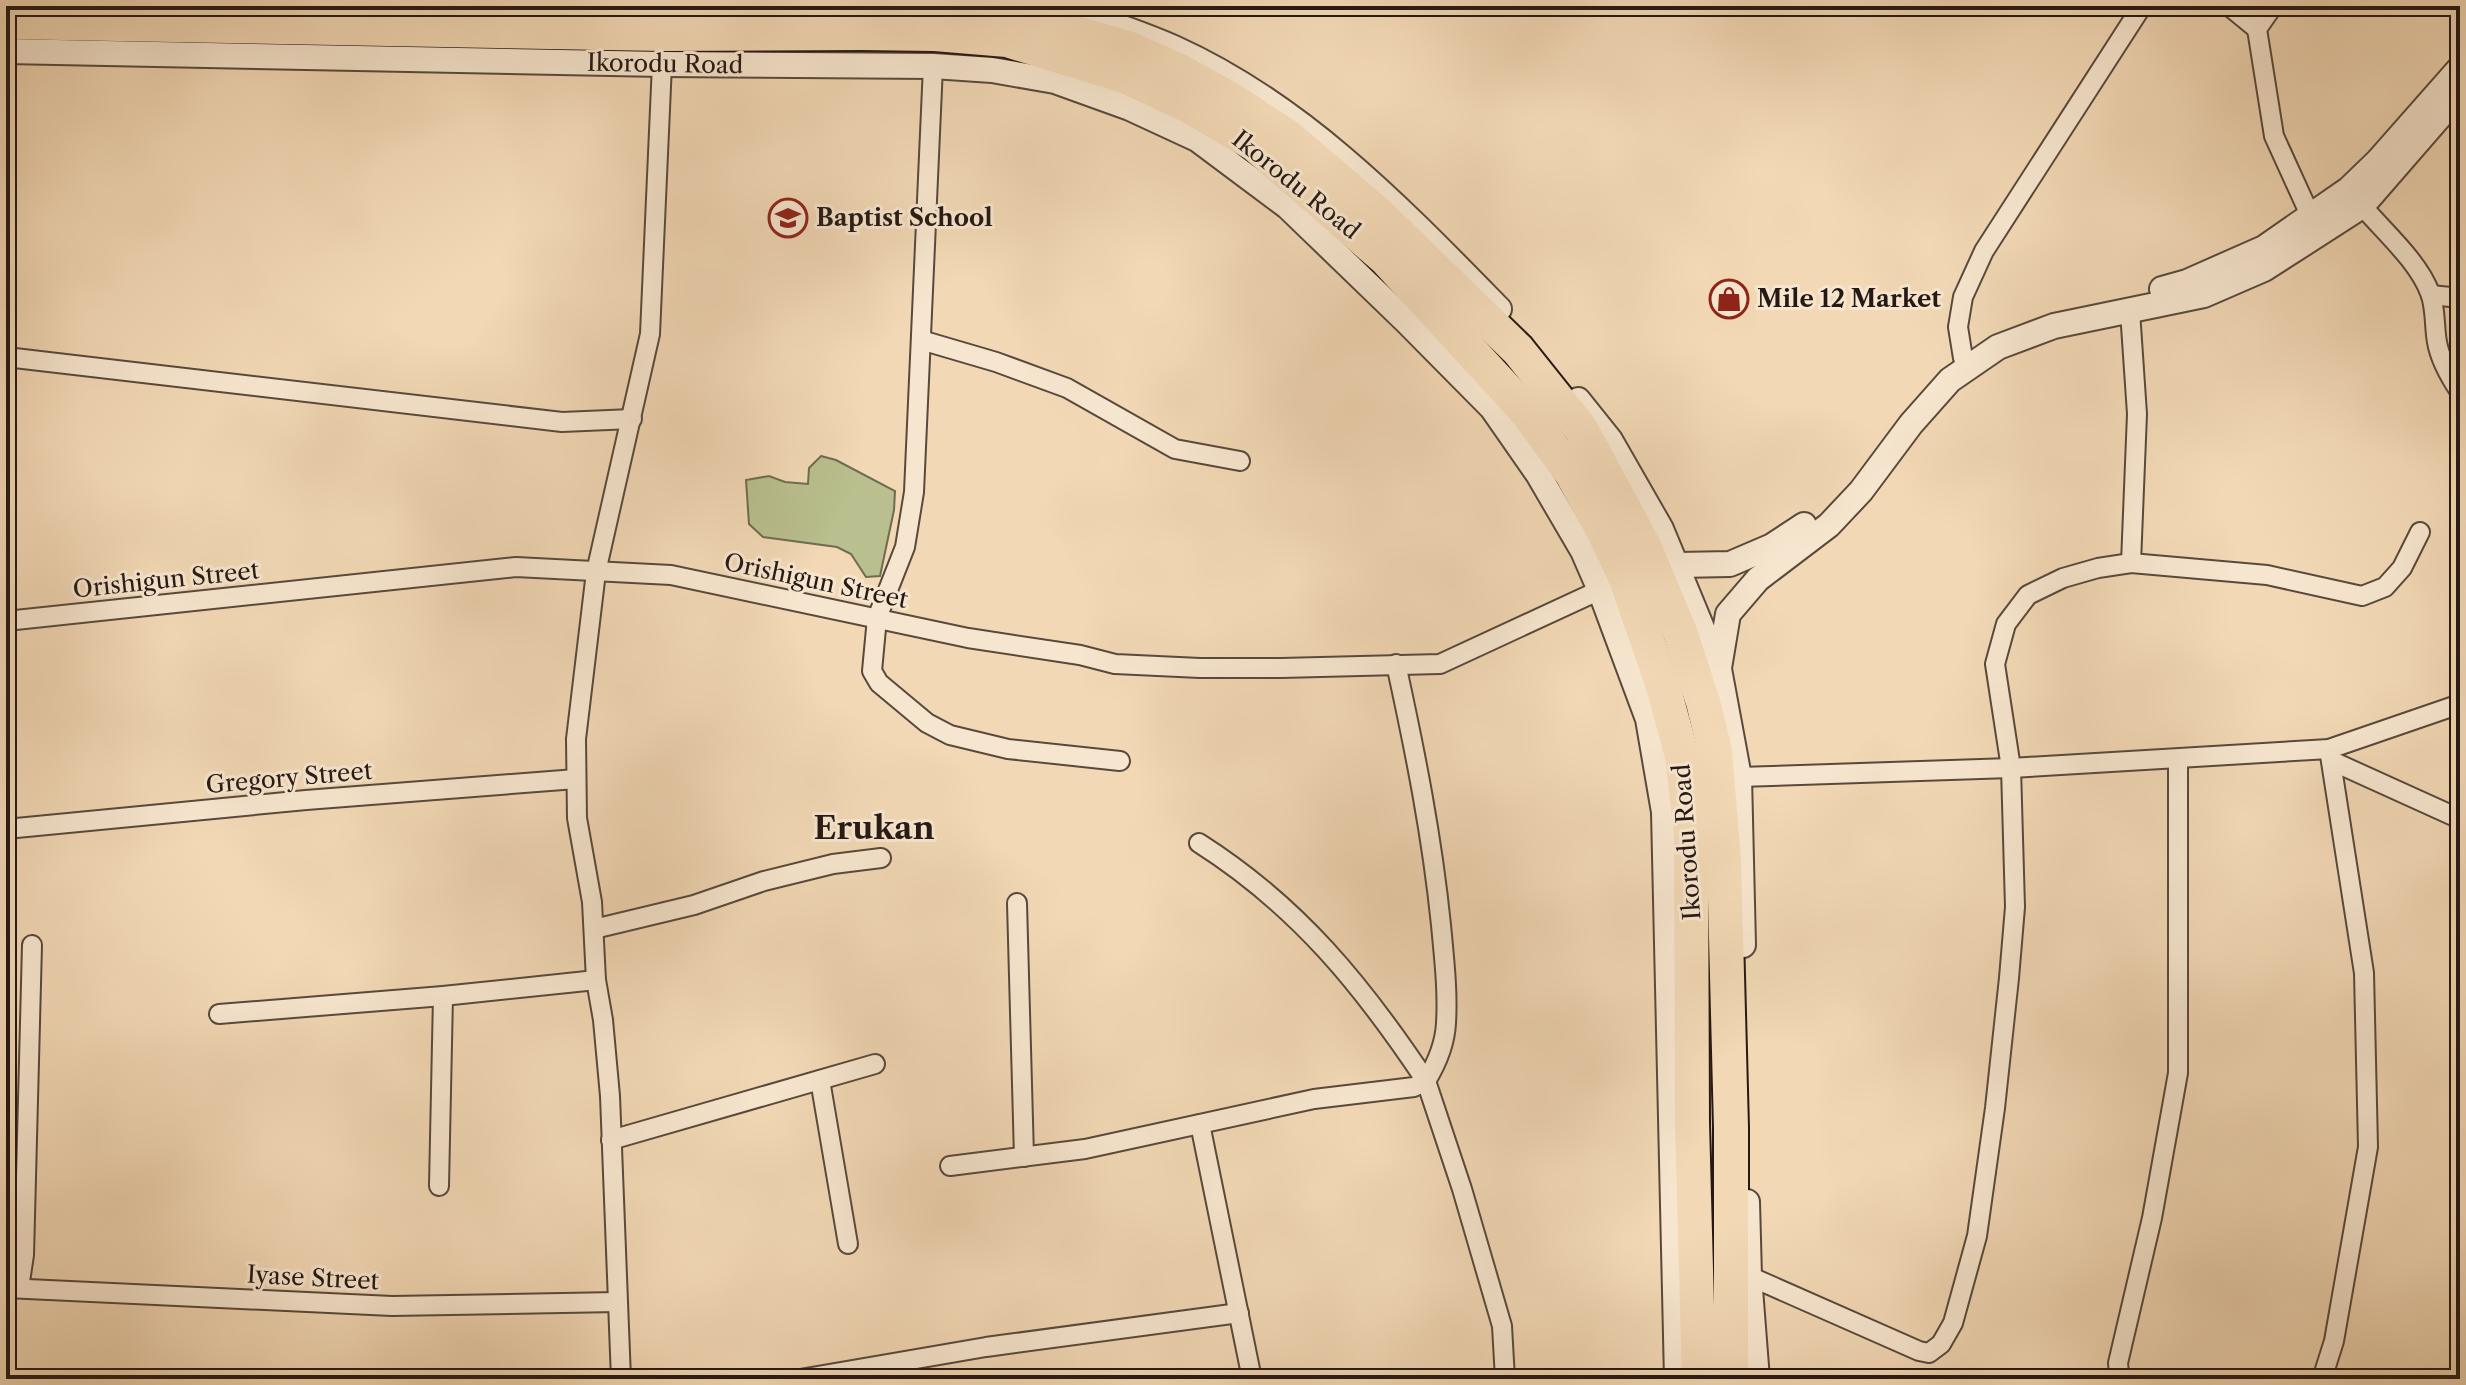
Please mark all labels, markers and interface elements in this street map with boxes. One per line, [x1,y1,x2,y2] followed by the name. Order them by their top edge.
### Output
[587,48,744,79] street label: Ikorodu Road
[1226,124,1366,245] street label: Ikorodu Road
[767,197,809,239] school or university icon: Baptist School
[816,203,993,232] place label: Baptist School
[1708,278,1750,320] shop icon: Mile 12 Market
[1757,284,1941,313] place label: Mile 12 Market
[722,547,911,614] street label: Orishigun Street
[71,555,261,604] street label: Orishigun Street
[205,756,374,799] street label: Gregory Street
[1667,763,1706,921] street label: Ikorodu Road
[813,808,935,847] district label: Erukan
[246,1260,380,1295] street label: Iyase Street

